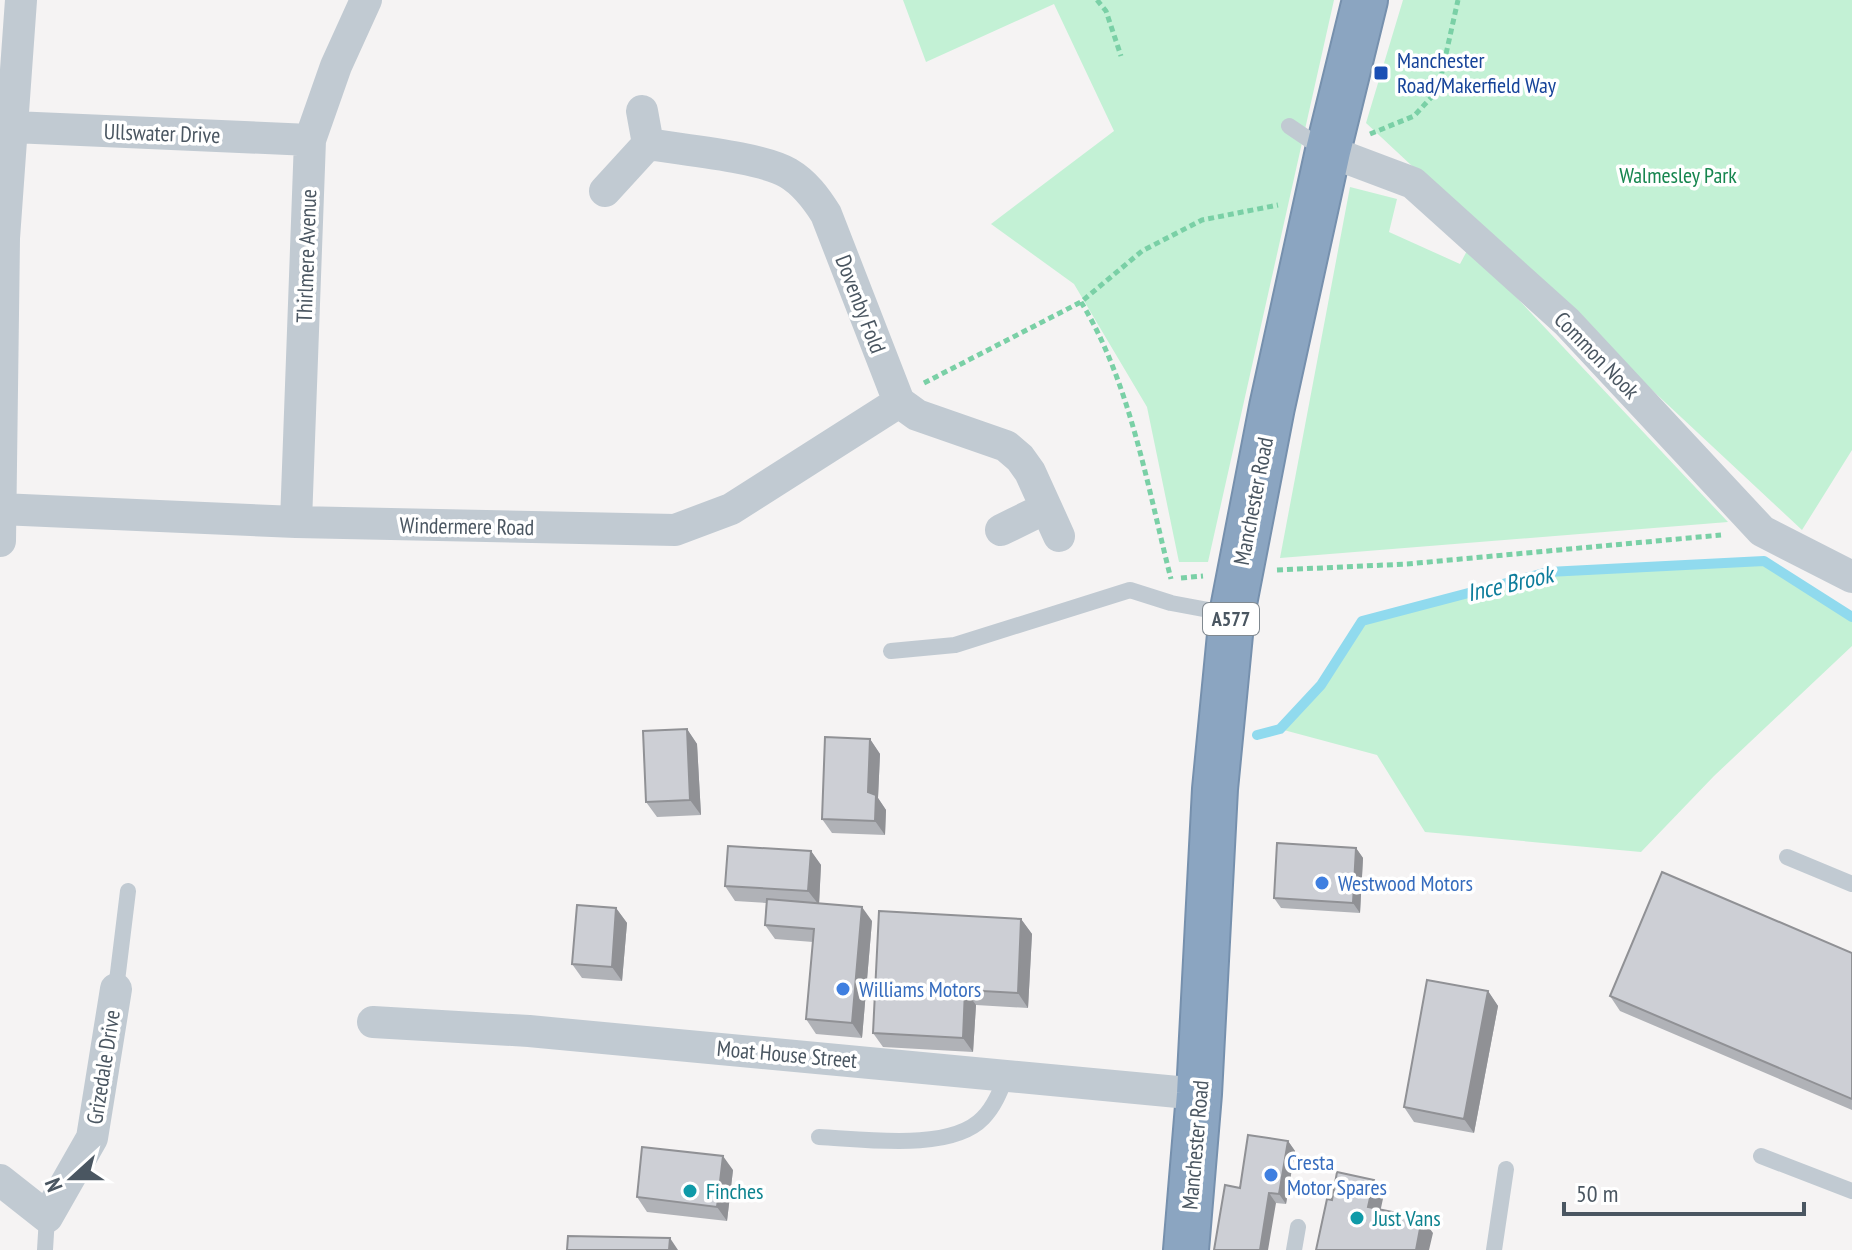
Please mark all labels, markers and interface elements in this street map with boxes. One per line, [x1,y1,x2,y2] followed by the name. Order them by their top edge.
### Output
[1397,46,1557,99] place label: Manchester Road/Makerfield Way
[1372,64,1390,82] marker: Manchester Road/Makerfield Way
[103,117,221,149] street label: Ullswater Drive
[1619,161,1737,189] park label: Walmesley Park
[290,189,322,323] street label: Thirlmere Avenue
[829,251,893,357] street label: Dovenby Fold
[1548,305,1646,405] street label: Common Nook
[1227,435,1279,567] street label: Manchester Road
[399,511,535,541] street label: Windermere Road
[1464,558,1558,608] water label: Ince Brook
[1203,603,1259,635] road number: A577
[1338,869,1473,897] place label: Westwood Motors
[1313,874,1331,892] marker: Westwood Motors
[859,975,981,1003] place label: Williams Motors
[834,980,852,998] marker: Williams Motors
[80,1008,126,1126] street label: Grizedale Drive
[716,1034,858,1074] street label: Moat House Street
[1175,1079,1215,1211] street label: Manchester Road
[32,1138,112,1218] north arrow
[1287,1148,1387,1201] place label: Cresta Motor Spares
[1262,1166,1280,1184] marker: Cresta Motor Spares
[1564,1166,1804,1216] scale bar
[38,1175,69,1196] text: N
[706,1177,764,1205] place label: Finches
[1576,1178,1618,1209] text: 50 m
[681,1182,699,1200] marker: Finches
[1372,1204,1441,1232] place label: Just Vans
[1348,1209,1366,1227] marker: Just Vans

